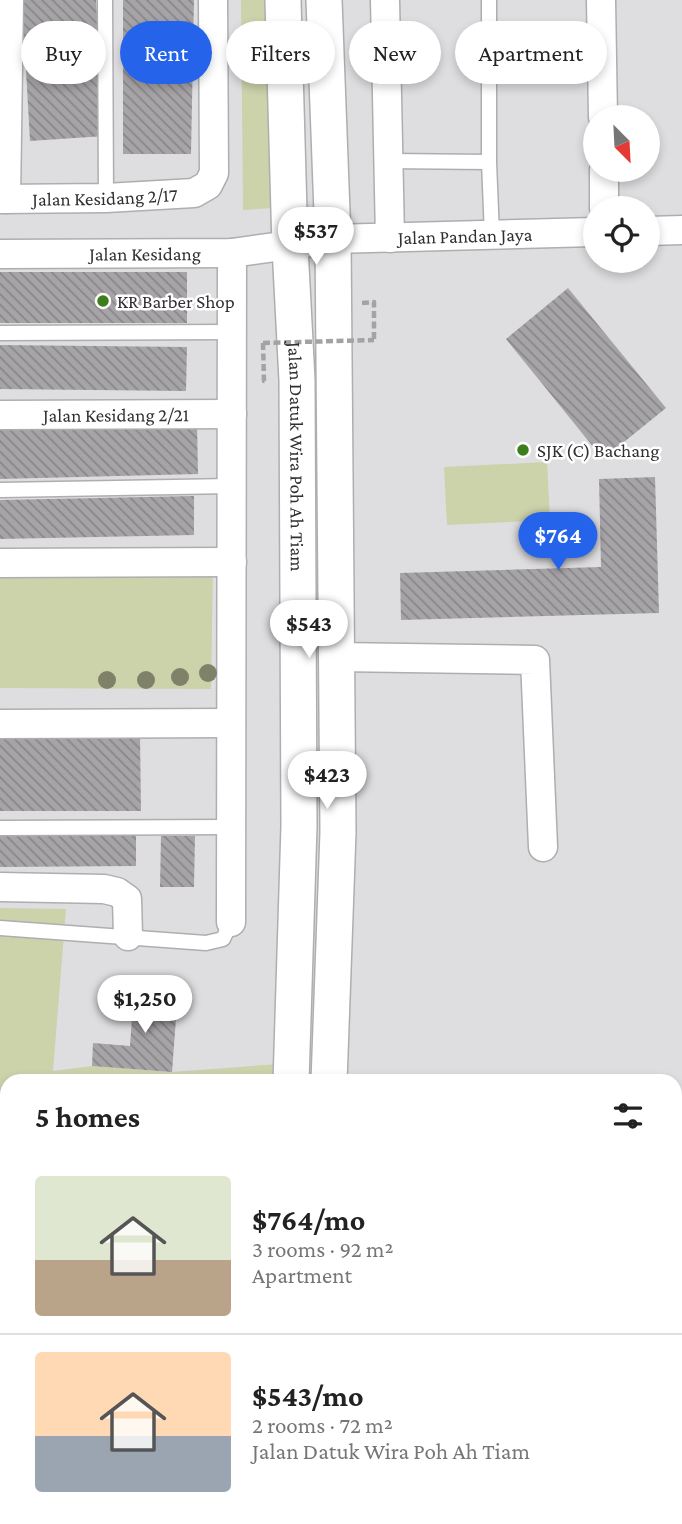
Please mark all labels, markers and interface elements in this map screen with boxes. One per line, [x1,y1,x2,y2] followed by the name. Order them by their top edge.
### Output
[21,21,106,84] chip: Buy
[120,21,212,84] chip: Rent
[226,21,335,84] chip: Filters
[349,21,441,84] chip: New
[455,21,607,84] chip: Apartment
[583,105,660,182] north arrow
[583,105,660,273] map controls
[30,184,178,210] street label: Jalan Kesidang 2/17
[583,196,660,273] button: locate
[275,208,357,267] pin: $537
[294,217,338,243] text: $537
[395,224,533,248] street label: Jalan Pandan Jaya
[87,243,201,265] street label: Jalan Kesidang
[117,291,235,312] place label: KR Barber Shop
[95,293,111,309] marker: KR Barber Shop
[284,339,308,572] street label: Jalan Datuk Wira Poh Ah Tiam
[41,404,189,426] street label: Jalan Kesidang 2/21
[537,440,659,462] place label: SJK (C) Bachang
[515,442,531,458] marker: SJK (C) Bachang
[517,512,599,572] pin: $764
[534,522,582,548] text: $764
[268,600,350,660] pin: $543
[286,610,332,636] text: $543
[286,752,368,811] pin: $423
[304,761,350,787] text: $423
[88,976,202,1035] pin: $1,250
[113,985,177,1011] text: $1,250
[609,1097,647,1135] icon: filters
[35,1100,140,1133] text: 5 homes
[252,1203,365,1236] text: $764/mo
[91,1204,175,1288] icon: home
[252,1236,393,1262] text: 3 rooms · 92 m²
[252,1262,352,1288] text: Apartment
[252,1379,364,1412] text: $543/mo
[91,1380,175,1464] icon: home
[252,1412,393,1438] text: 2 rooms · 72 m²
[252,1438,530,1464] text: Jalan Datuk Wira Poh Ah Tiam

